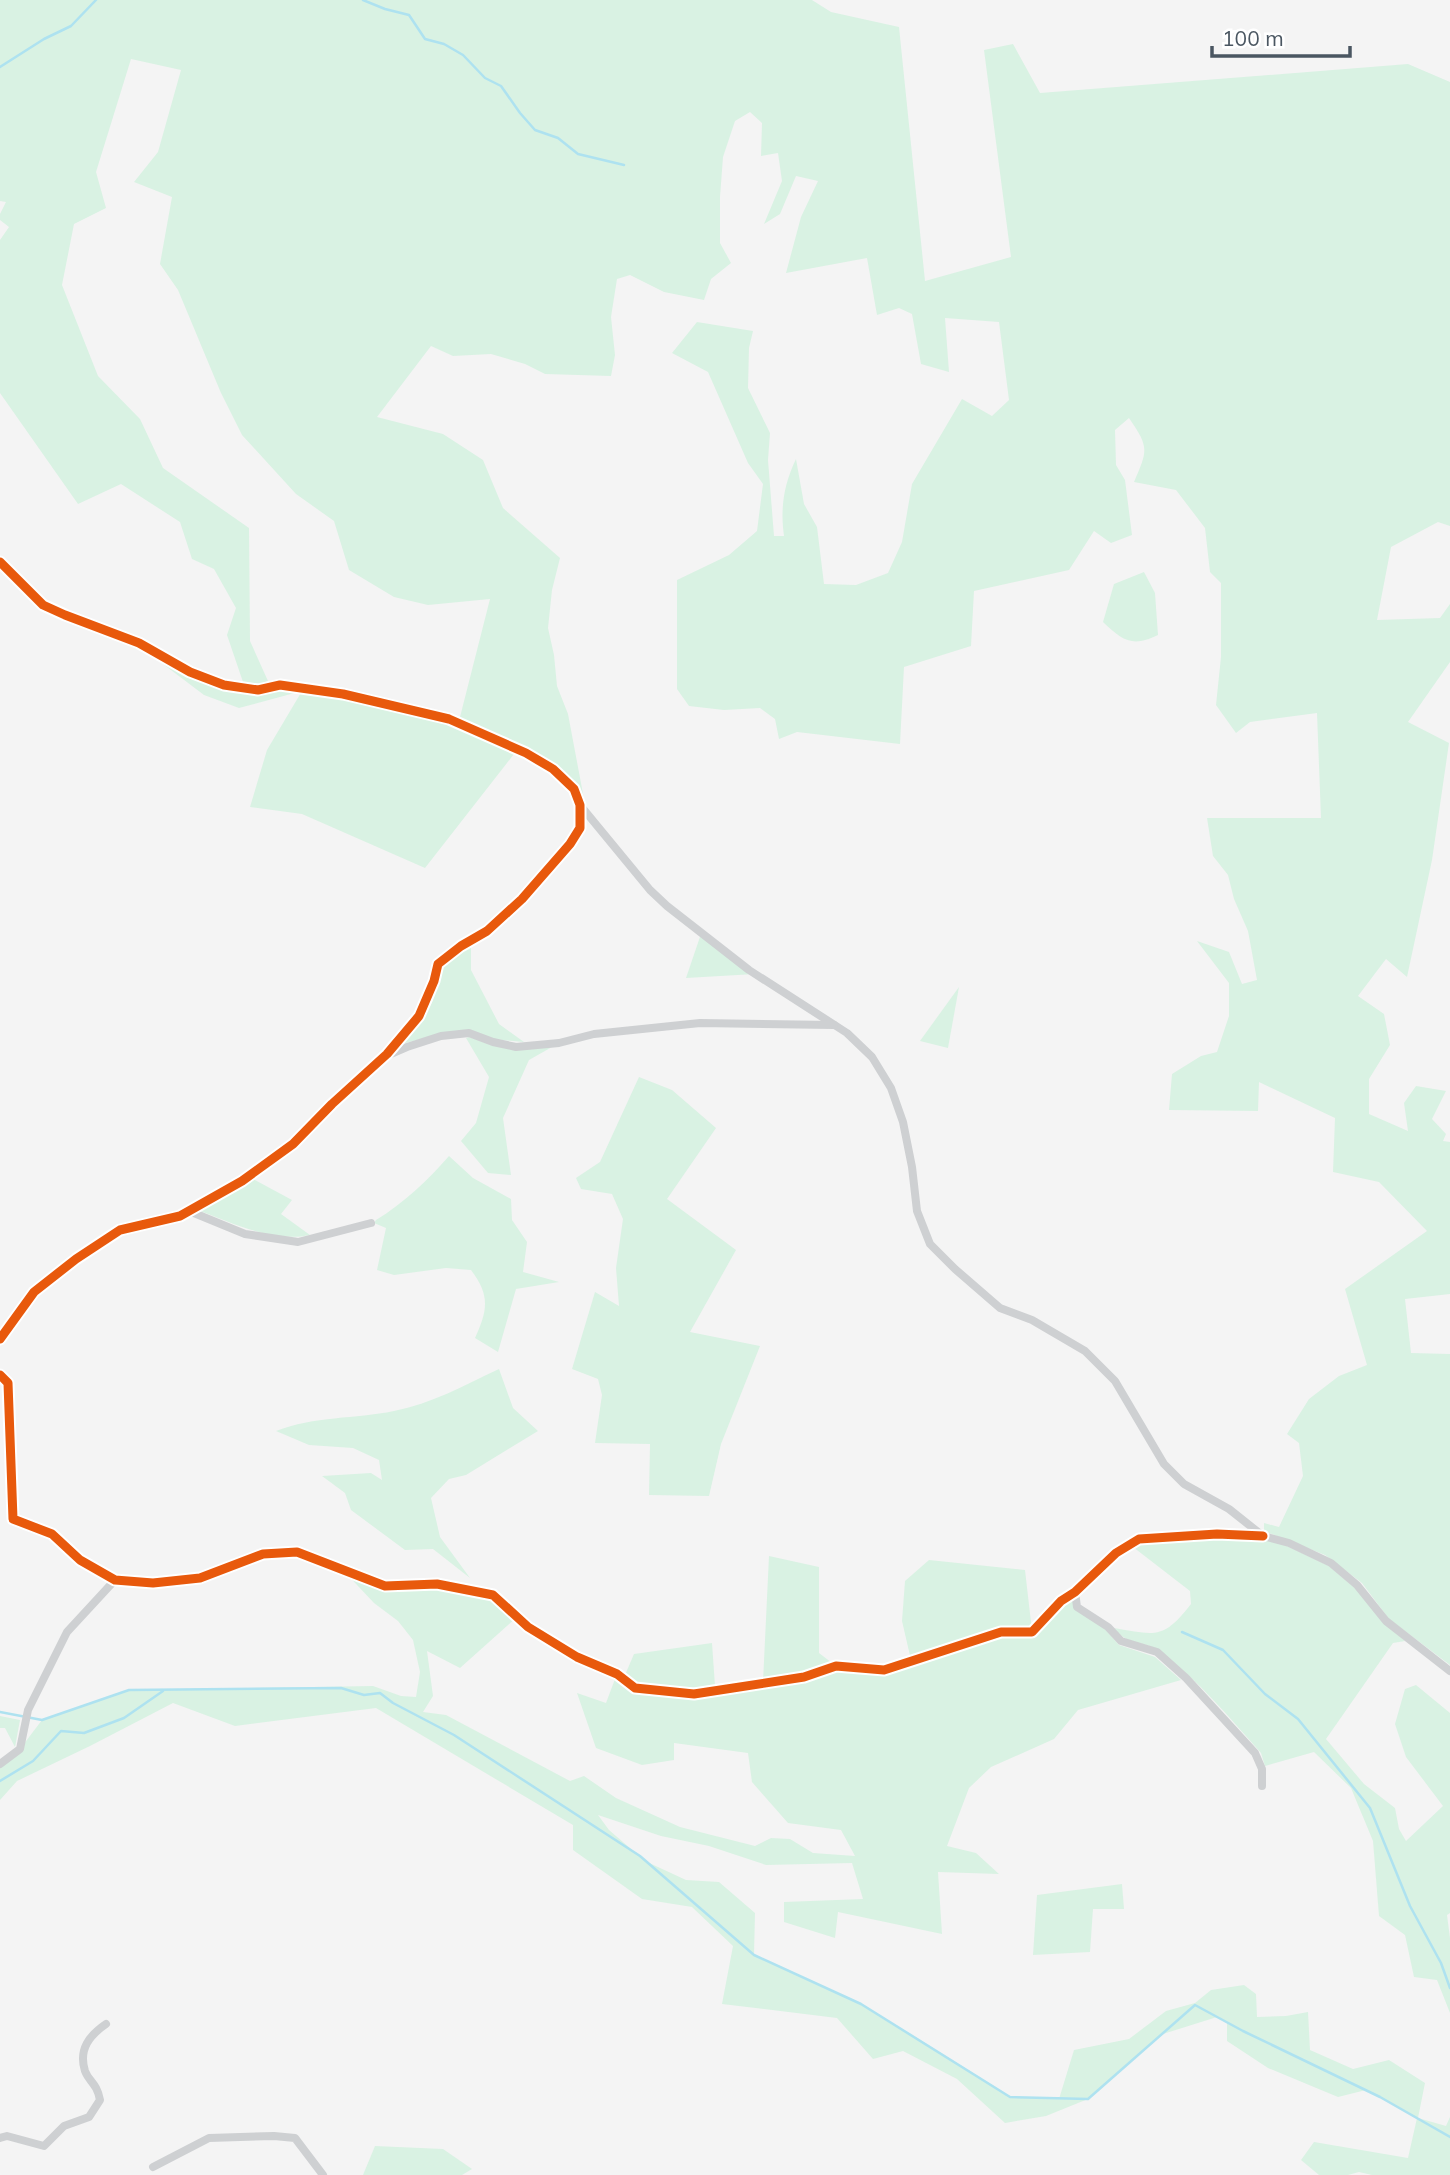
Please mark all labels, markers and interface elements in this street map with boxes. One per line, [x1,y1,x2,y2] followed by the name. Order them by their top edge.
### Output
[1212,14,1350,58] scale bar
[1222,25,1284,51] text: 100 m

